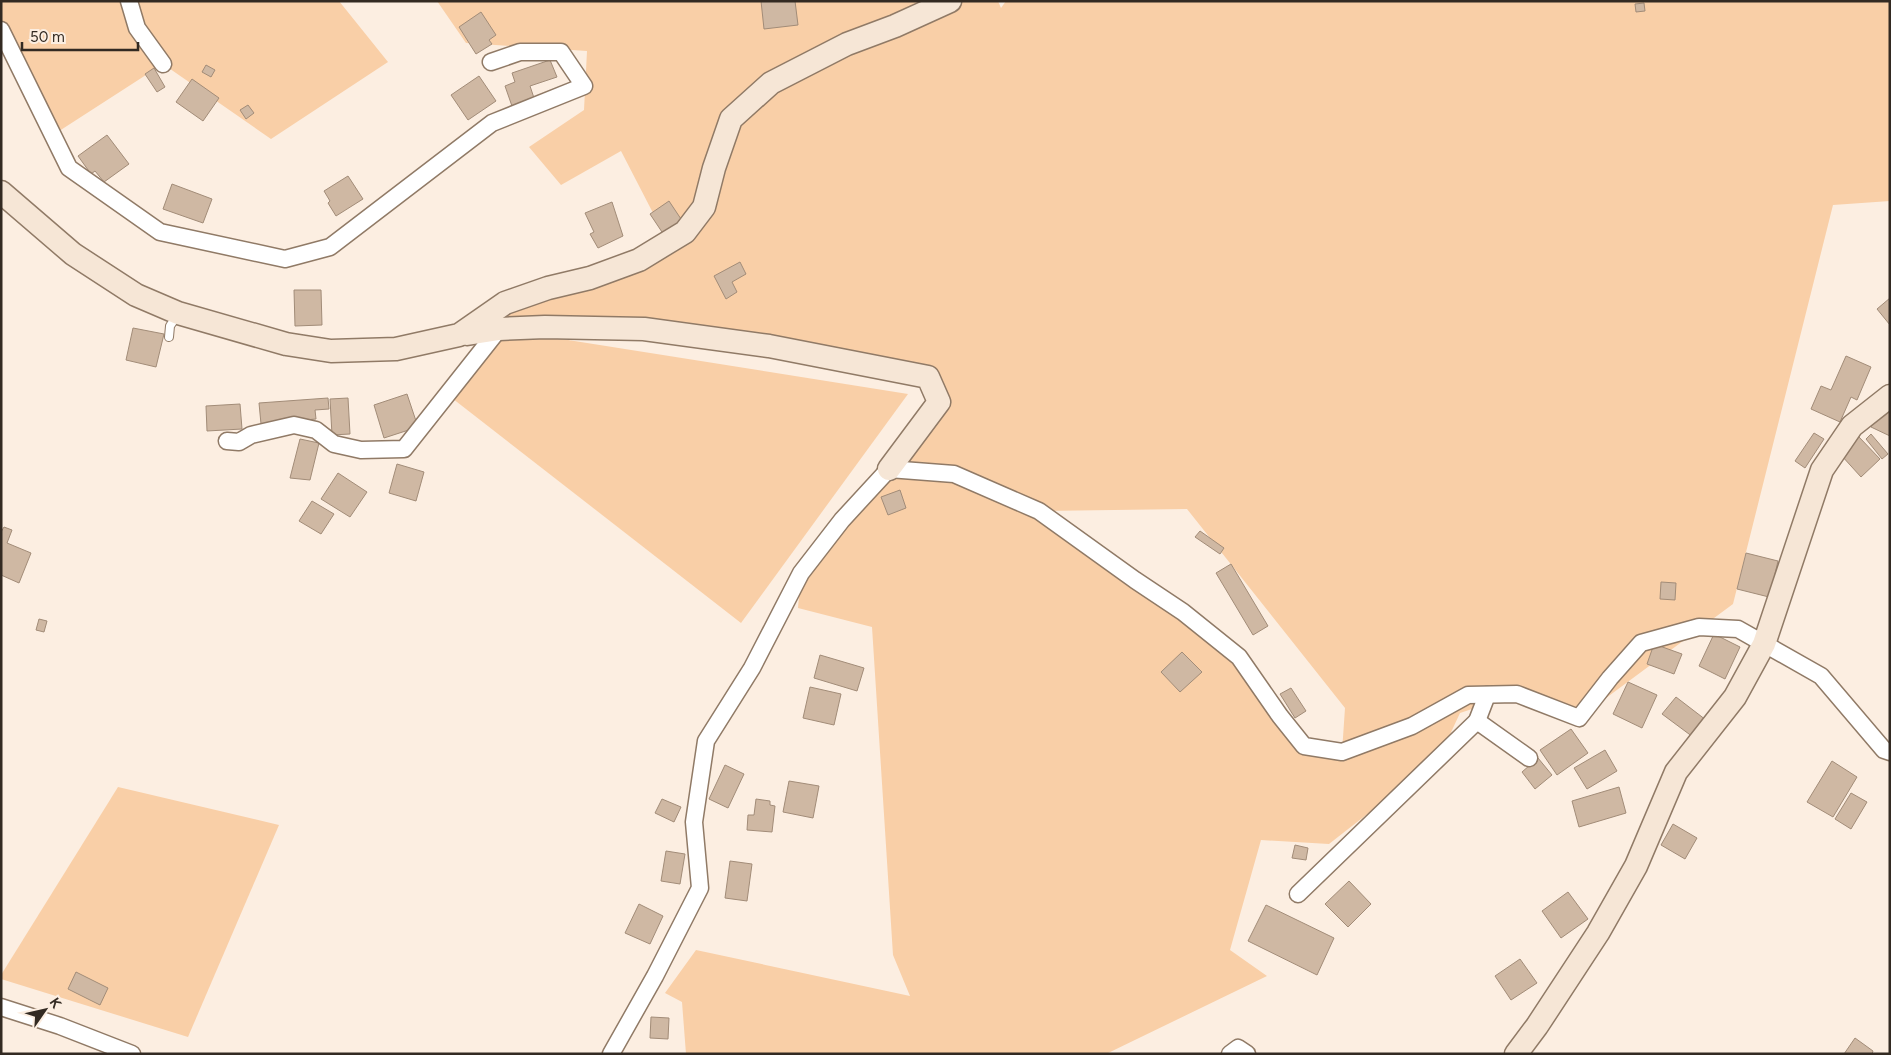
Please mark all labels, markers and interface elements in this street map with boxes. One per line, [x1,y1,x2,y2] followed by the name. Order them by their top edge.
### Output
[22,20,139,52] scale bar
[30,28,65,46] text: 50 m
[20,985,70,1035] north arrow
[46,994,65,1012] text: K

